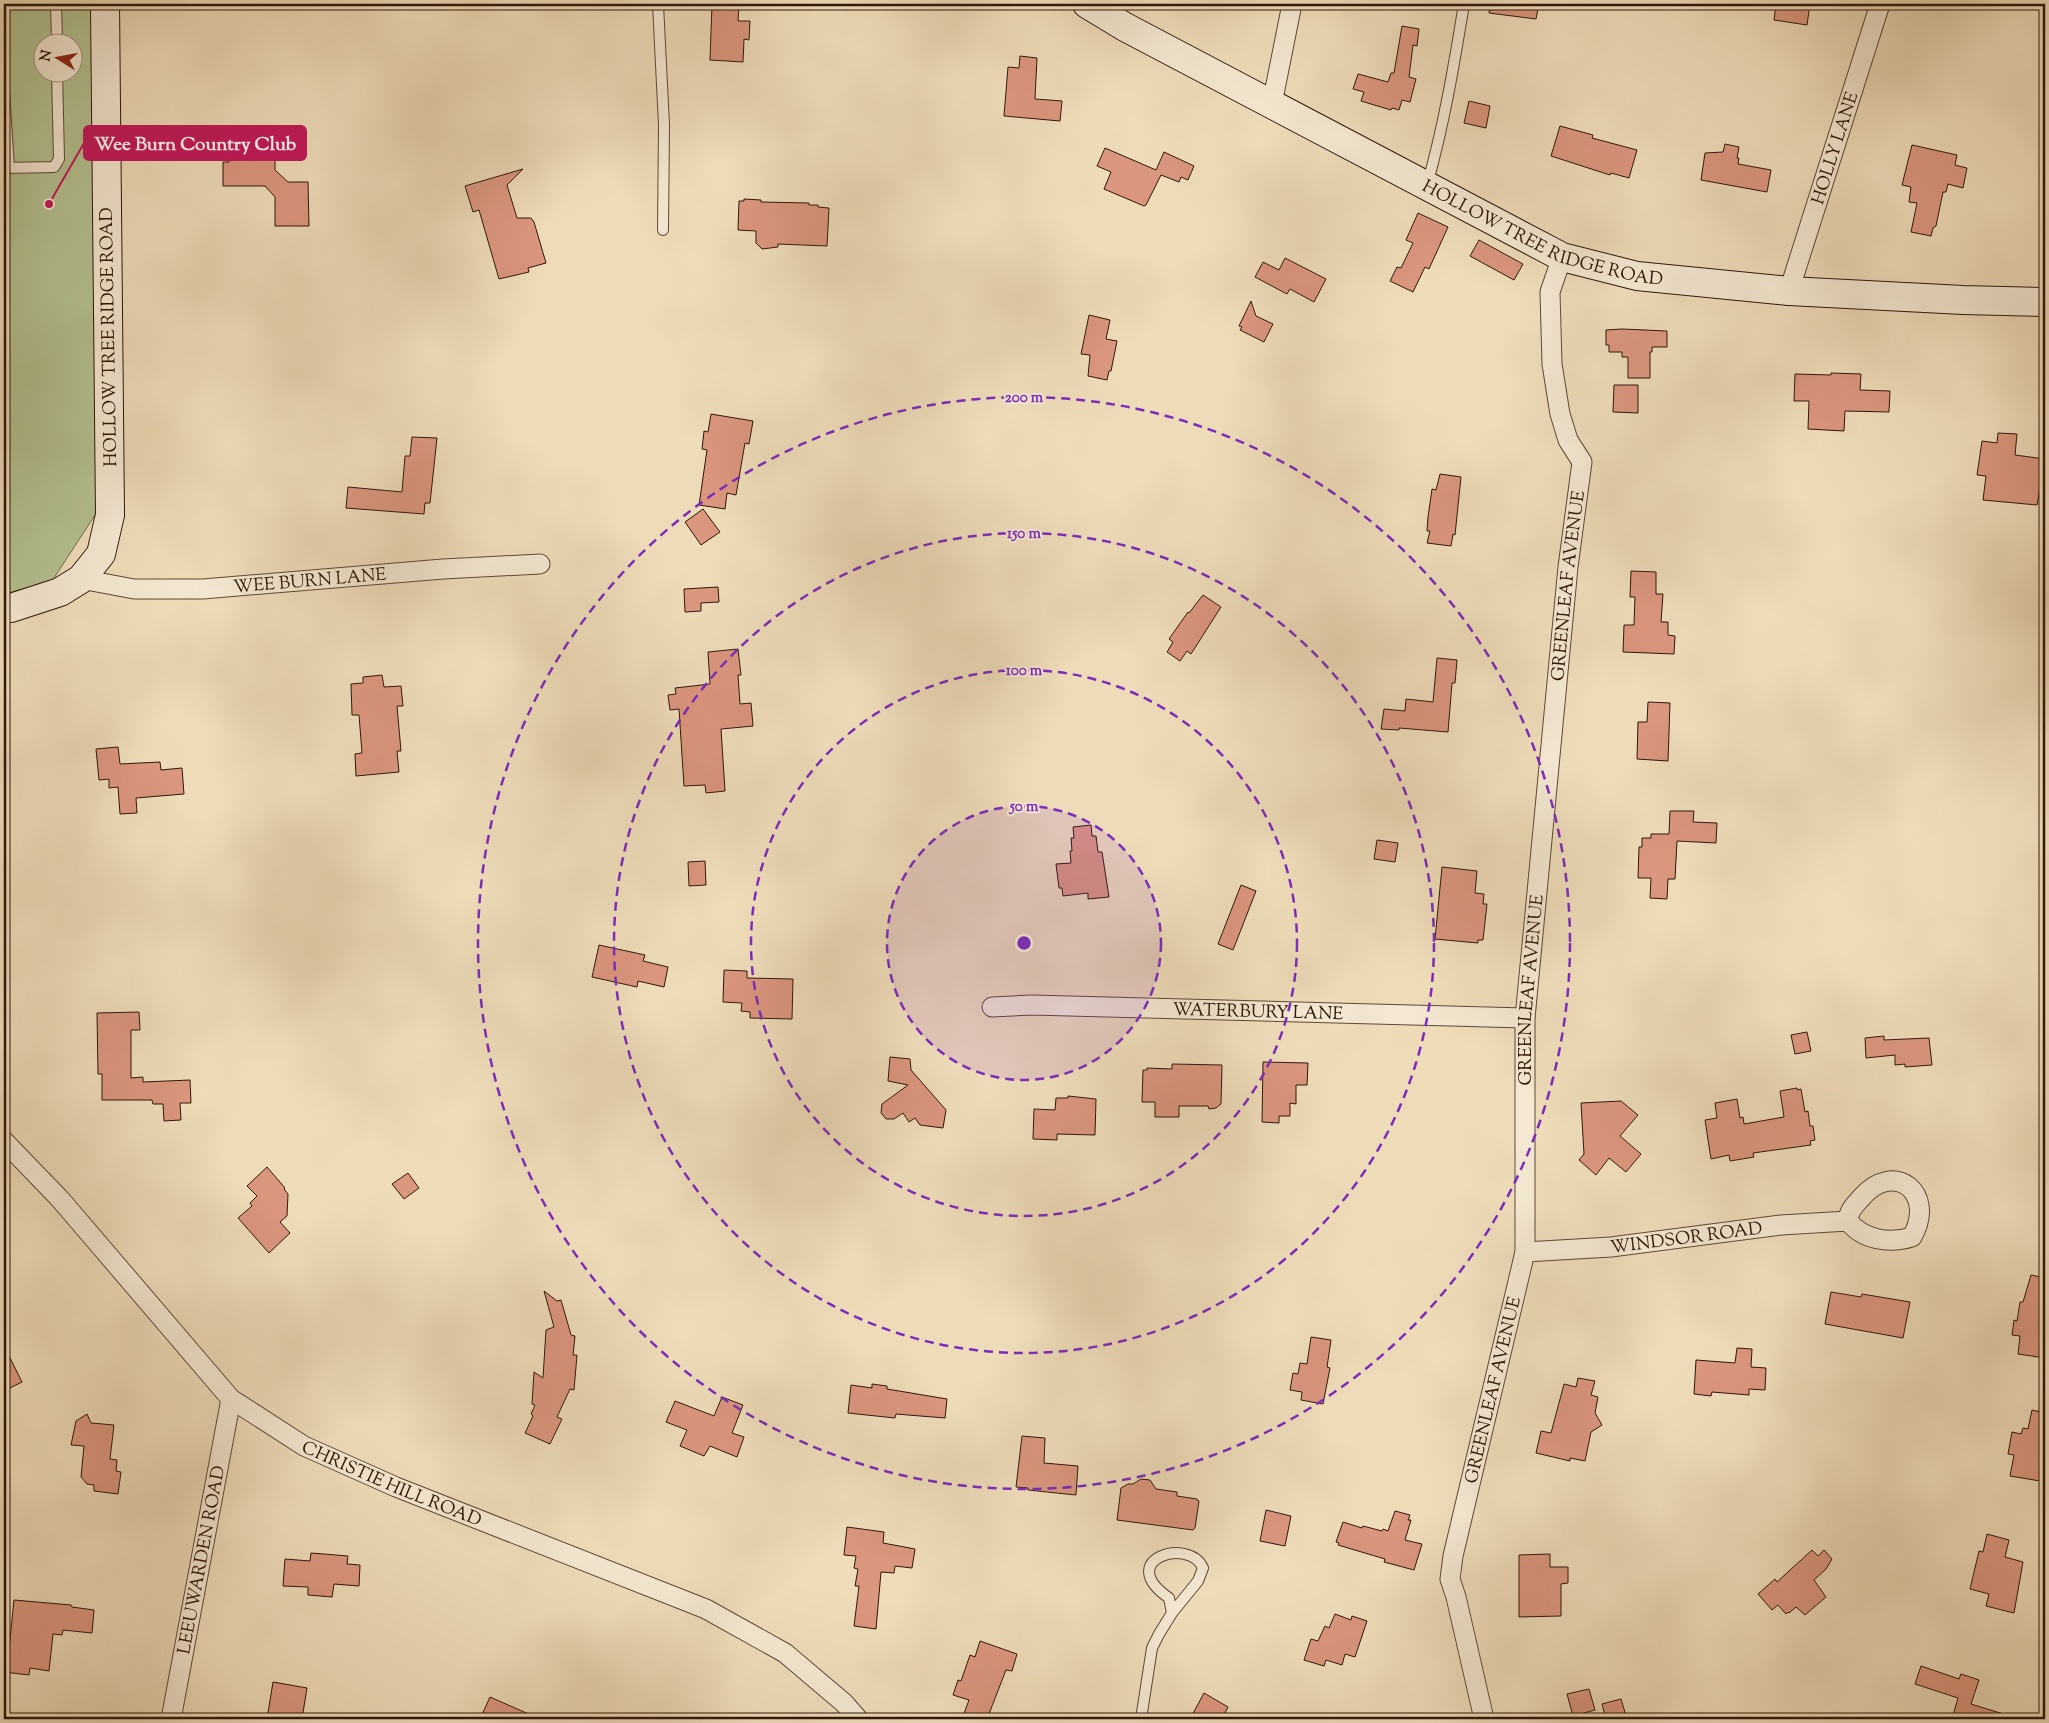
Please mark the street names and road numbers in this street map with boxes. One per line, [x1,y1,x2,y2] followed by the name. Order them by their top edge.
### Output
[1806,89,1866,208] street label: HOLLY LANE
[1417,175,1664,294] street label: HOLLOW TREE RIDGE ROAD
[95,207,125,467] street label: HOLLOW TREE RIDGE ROAD
[1546,489,1593,682] street label: GREENLEAF AVENUE
[232,563,388,601] street label: WEE BURN LANE
[1514,893,1552,1085] street label: GREENLEAF AVENUE
[1172,998,1344,1028] street label: WATERBURY LANE
[1609,1217,1764,1262] street label: WINDSOR ROAD
[1460,1294,1529,1487] street label: GREENLEAF AVENUE
[297,1435,485,1534] street label: CHRISTIE HILL ROAD
[172,1464,233,1657] street label: LEEUWARDEN ROAD

